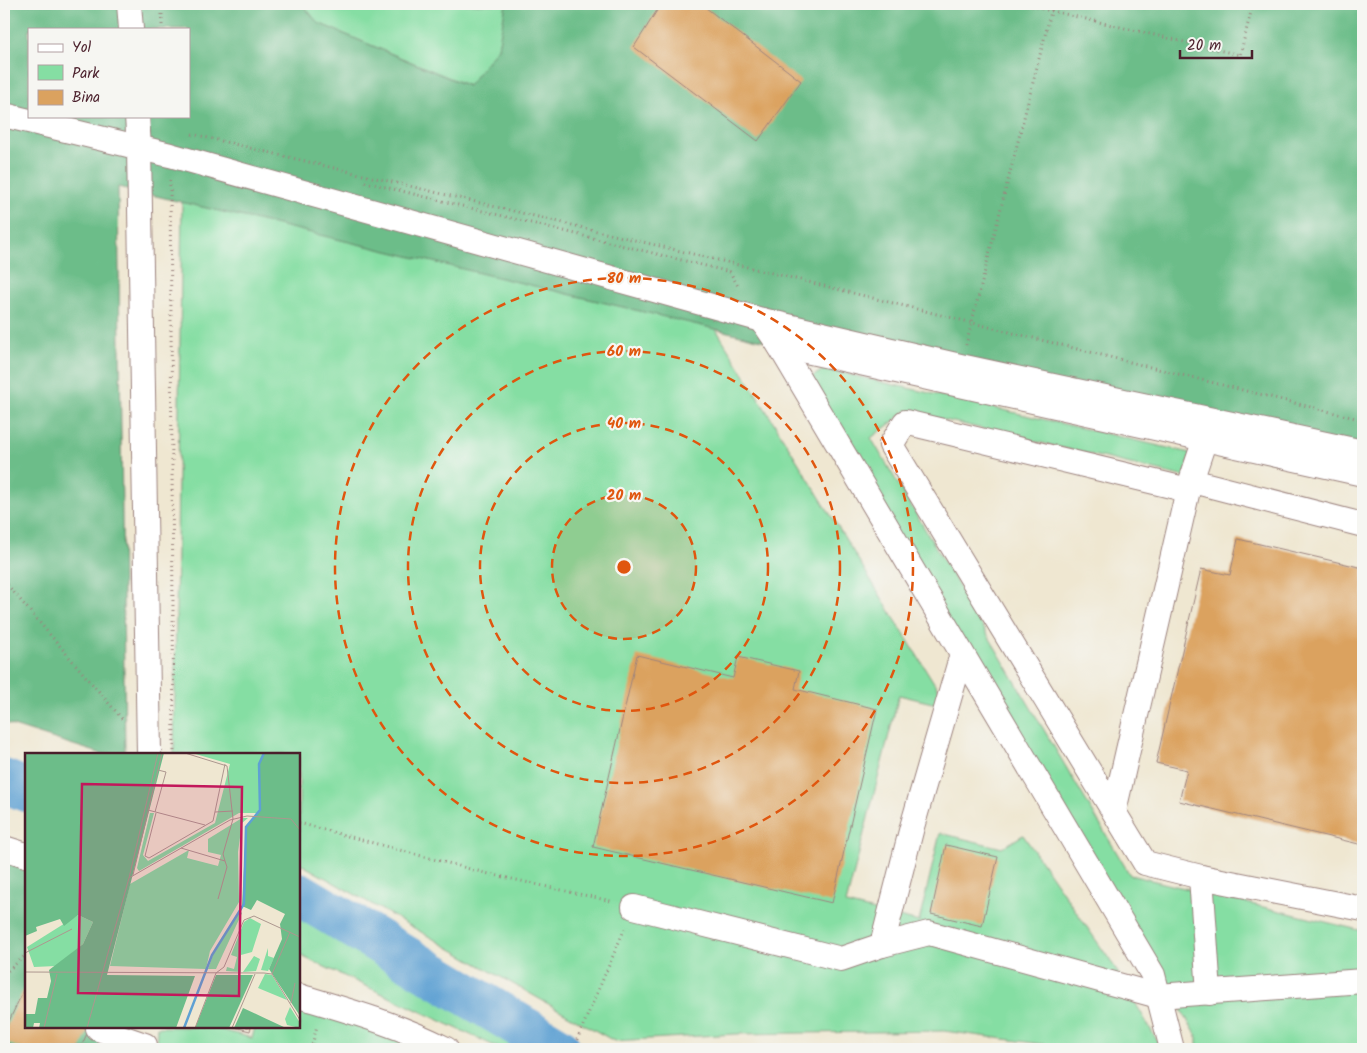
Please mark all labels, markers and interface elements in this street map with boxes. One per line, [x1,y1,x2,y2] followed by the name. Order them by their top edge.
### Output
[28,28,190,118] legend
[1180,28,1252,60] scale bar
[1187,34,1221,58] text: 20 m
[72,36,91,60] text: Yol
[72,62,100,86] text: Park
[72,86,100,110] text: Bina
[607,267,641,291] text: 80 m
[607,340,641,364] text: 60 m
[607,412,641,436] text: 40 m
[607,484,641,508] text: 20 m
[615,558,633,576] centre of rings
[25,753,300,1028] inset map

